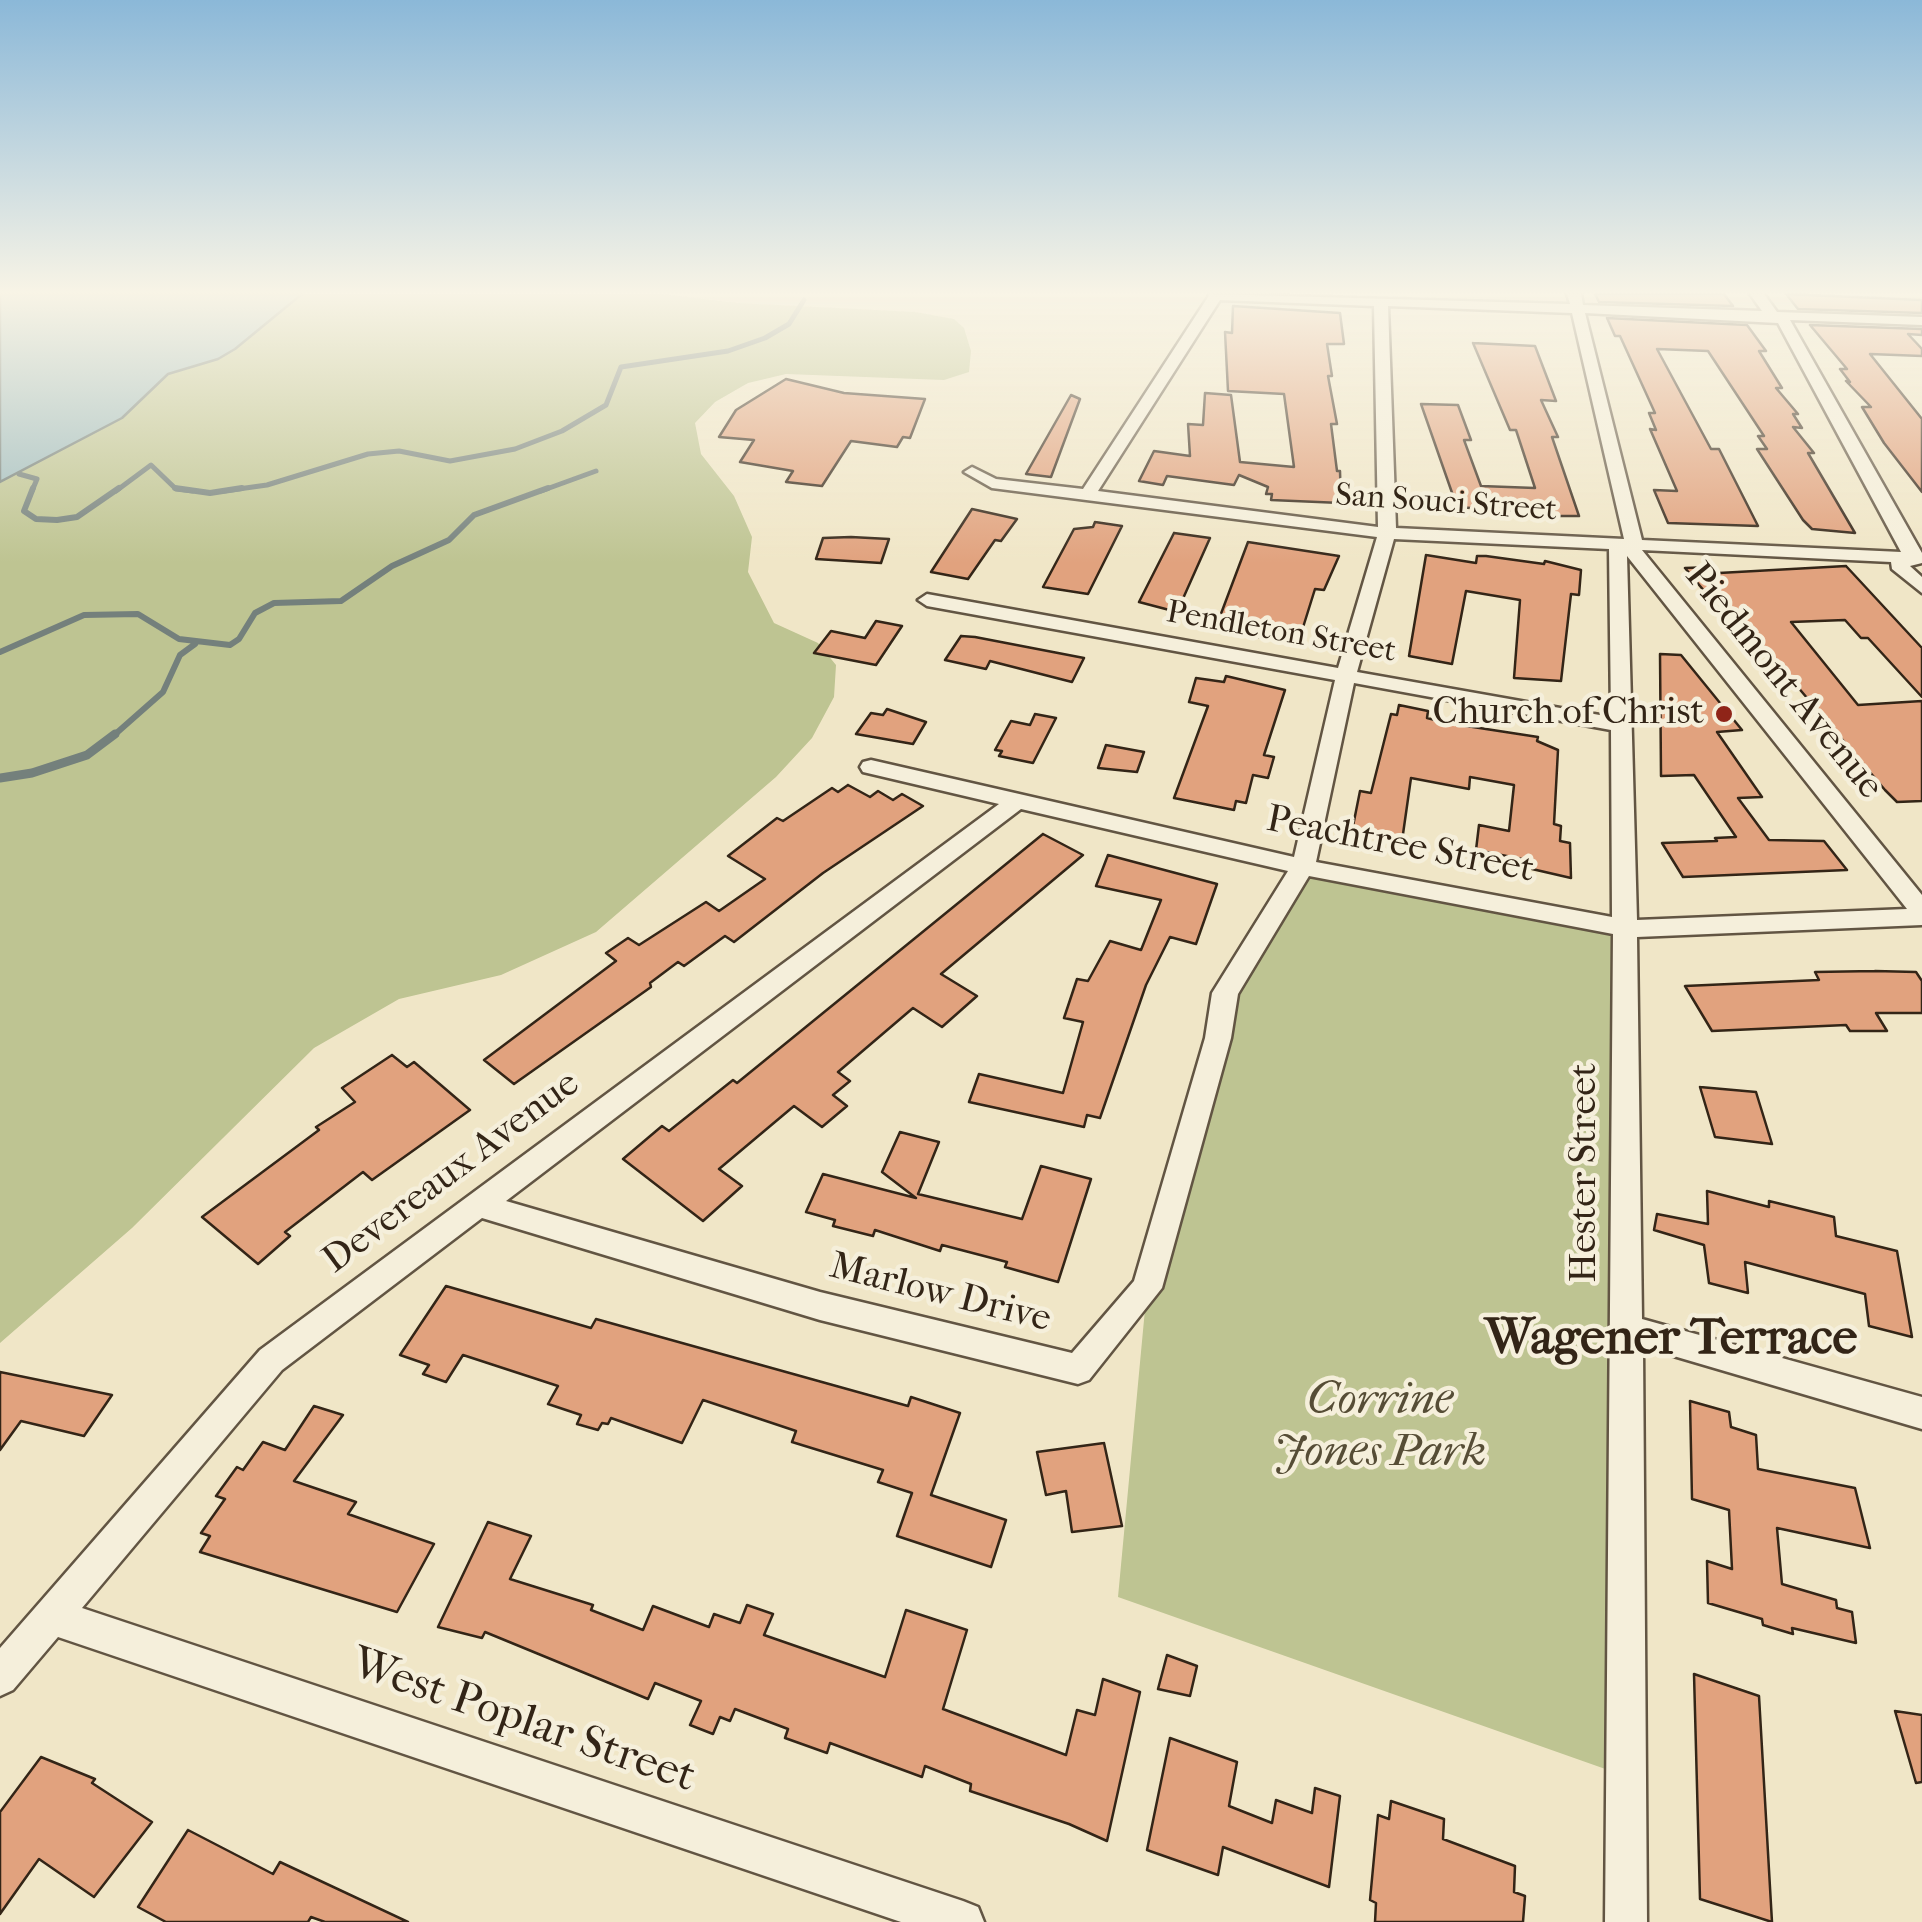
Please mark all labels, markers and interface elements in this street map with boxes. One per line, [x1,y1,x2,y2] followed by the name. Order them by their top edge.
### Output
[1334,477,1558,531] street label: San Souci Street
[1674,555,1892,809] street label: Piedmont Avenue
[1163,594,1399,672] street label: Pendleton Street
[1432,691,1704,737] place label: Church of Christ
[1713,703,1735,725] marker: Church of Christ
[1262,798,1538,894] street label: Peachtree Street
[315,1062,589,1284] street label: Devereaux Avenue
[1563,1063,1609,1283] street label: Hester Street
[825,1245,1055,1343] street label: Marlow Drive
[1485,1311,1857,1371] district label: Wagener Terrace
[1274,1375,1486,1481] park label: Corrine Jones Park
[344,1638,702,1806] street label: West Poplar Street

